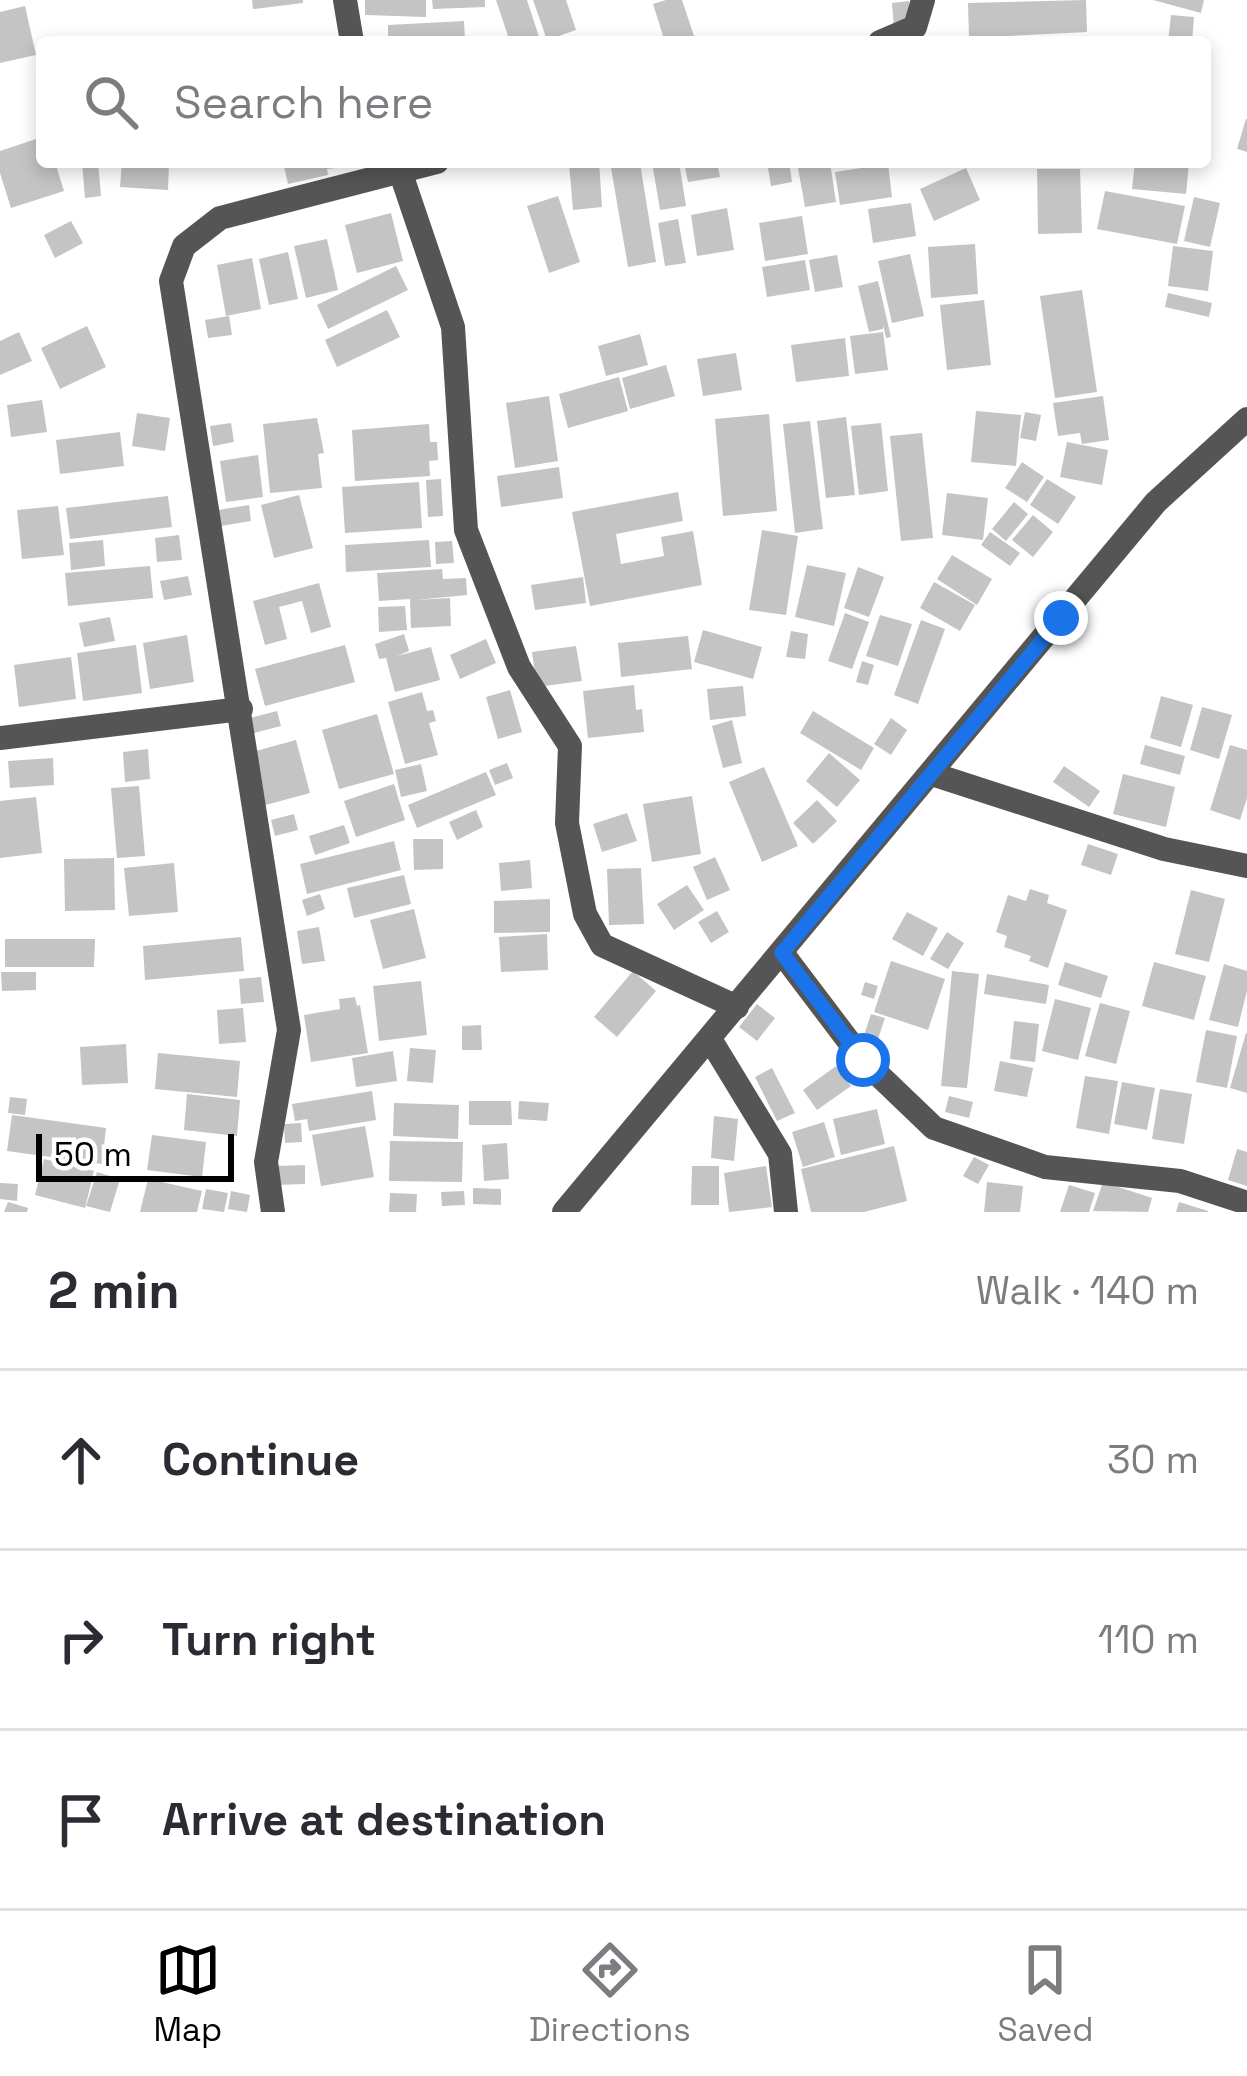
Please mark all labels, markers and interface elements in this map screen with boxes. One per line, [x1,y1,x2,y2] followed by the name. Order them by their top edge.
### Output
[36,36,1211,168] search box
[78,69,144,135] icon: search
[174,74,433,131] text: Search here
[1034,591,1088,645] route end
[836,1033,890,1087] route start
[36,1128,234,1181] scale bar
[54,1134,132,1176] text: 50 m
[48,1258,180,1323] text: 2 min
[976,1266,1199,1315] text: Walk · 140 m
[48,1427,114,1493] icon: ahead
[162,1431,359,1488] text: Continue
[1107,1435,1199,1484] text: 30 m
[48,1607,114,1673] icon: right
[162,1611,376,1668] text: Turn right
[1098,1615,1199,1664] text: 110 m
[48,1787,114,1853] icon: arrive
[162,1791,606,1848] text: Arrive at destination
[153,1937,222,2051] tab: Map
[529,1937,691,2051] tab: Directions
[997,1937,1094,2051] tab: Saved

